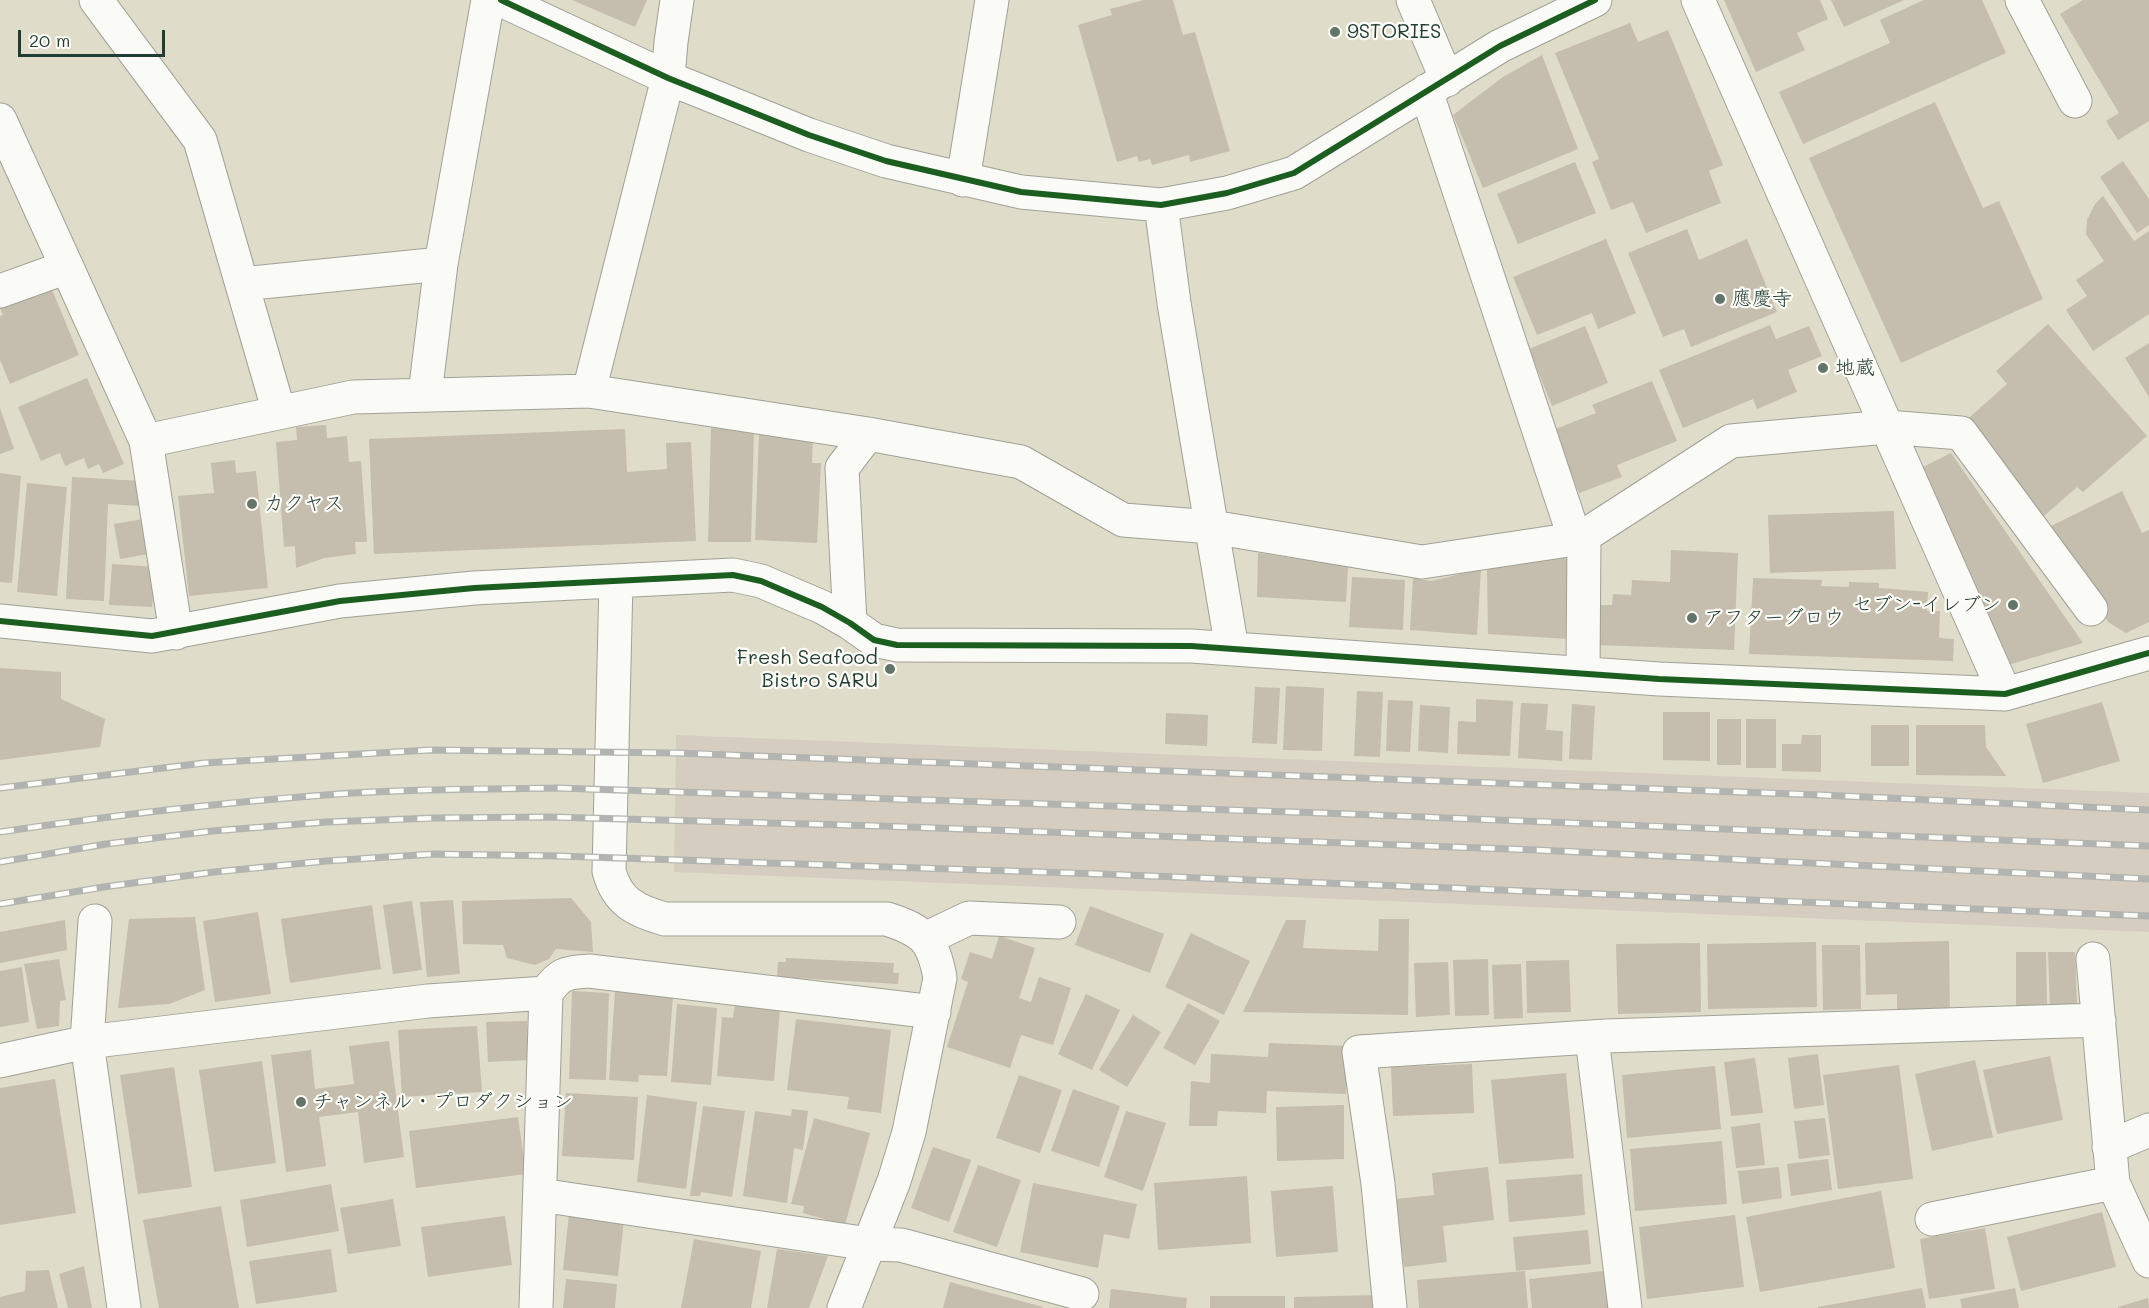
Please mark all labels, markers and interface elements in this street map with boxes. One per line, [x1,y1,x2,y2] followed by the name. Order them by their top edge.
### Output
[21,18,168,56] scale bar
[1347,20,1441,44] place label: 9STORIES
[1328,25,1342,39] marker: 9STORIES
[29,28,70,52] text: 20 m
[1732,287,1792,311] place label: 應慶寺
[1713,292,1727,306] marker: 應慶寺
[1835,356,1875,380] place label: 地蔵
[1816,361,1830,375] marker: 地蔵
[264,492,344,516] place label: カクヤス
[245,497,259,511] marker: カクヤス
[1853,593,2001,617] place label: セブン-イレブン
[2006,598,2020,612] marker: セブン-イレブン
[1704,606,1844,630] place label: アフターグロウ
[1685,611,1699,625] marker: アフターグロウ
[737,646,878,693] place label: Fresh Seafood Bistro SARU
[883,662,897,676] marker: Fresh Seafood Bistro SARU
[313,1090,573,1114] place label: チャンネル・プロダクション
[294,1095,308,1109] marker: チャンネル・プロダクション

